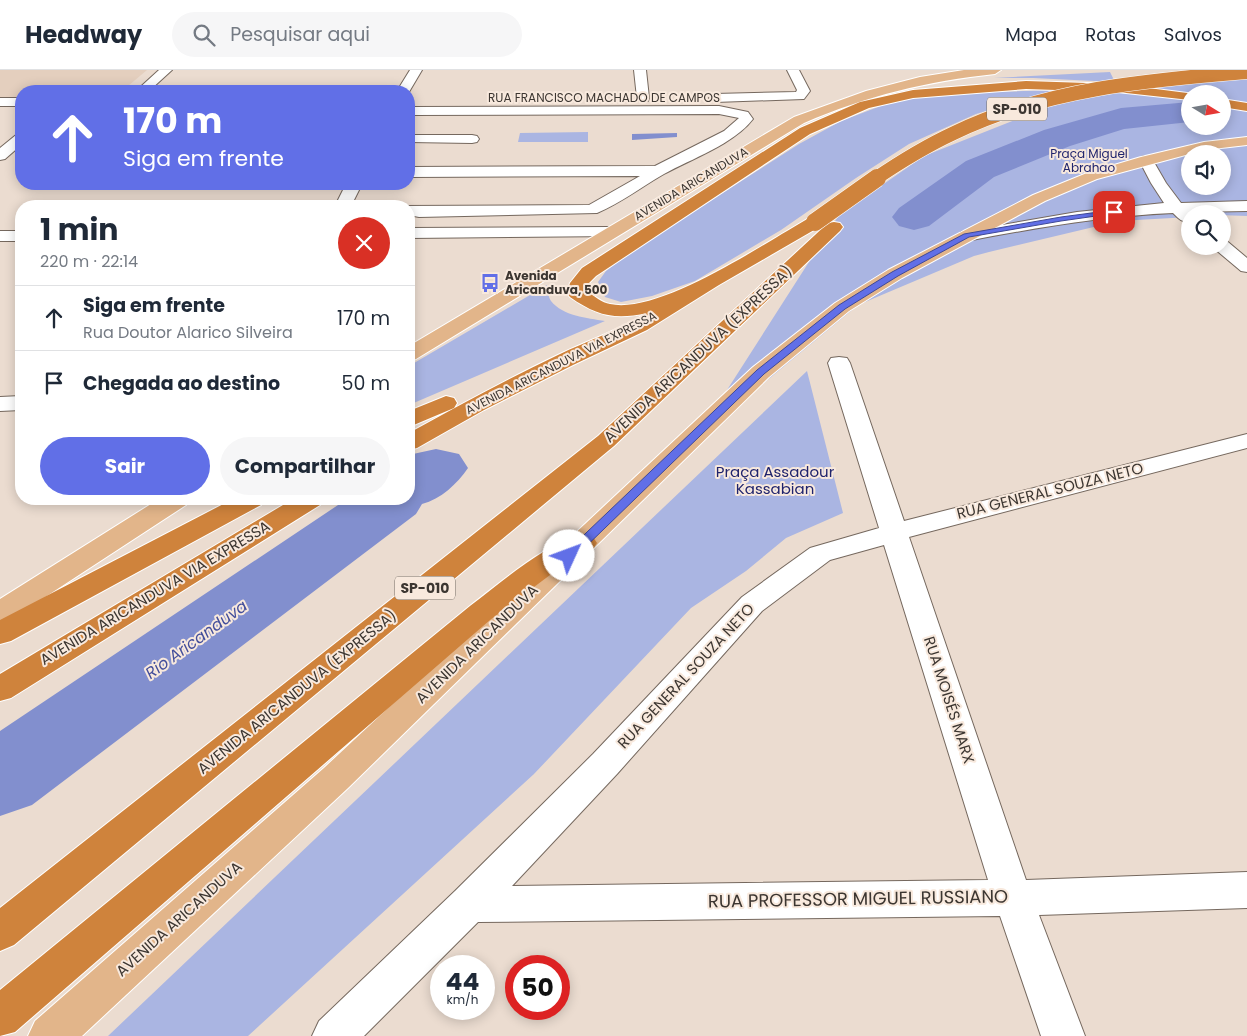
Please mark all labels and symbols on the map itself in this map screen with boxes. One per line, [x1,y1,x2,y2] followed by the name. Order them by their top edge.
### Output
[1181,85,1231,135] north arrow
[488,89,720,106] street label: RUA FRANCISCO MACHADO DE CAMPOS
[987,98,1047,120] road number: SP-010
[630,143,751,224] street label: AVENIDA ARICANDUVA
[1050,145,1128,176] park label: Praça Miguel Abrahao
[1093,191,1135,233] pin
[599,260,797,447] street label: AVENIDA ARICANDUVA (EXPRESSA)
[505,267,608,298] place label: Avenida Aricanduva, 500
[479,272,501,294] bus stop icon: Avenida Aricanduva, 500
[462,307,659,418] street label: AVENIDA ARICANDUVA VIA EXPRESSA
[954,457,1146,524] street label: RUA GENERAL SOUZA NETO
[716,461,835,499] park label: Praça Assadour Kassabian
[36,515,274,670] street label: AVENIDA ARICANDUVA VIA EXPRESSA
[542,529,594,581] position arrow
[395,576,455,600] road number: SP-010
[411,579,543,708] street label: AVENIDA ARICANDUVA
[141,594,252,684] water label: Rio Aricanduva
[613,598,759,753] street label: RUA GENERAL SOUZA NETO
[193,605,401,779] street label: AVENIDA ARICANDUVA (EXPRESSA)
[919,634,980,766] street label: RUA MOISÉS MARX
[111,856,246,981] street label: AVENIDA ARICANDUVA
[708,883,1008,914] street label: RUA PROFESSOR MIGUEL RUSSIANO
[505,955,570,1020] speed limit sign: 50

